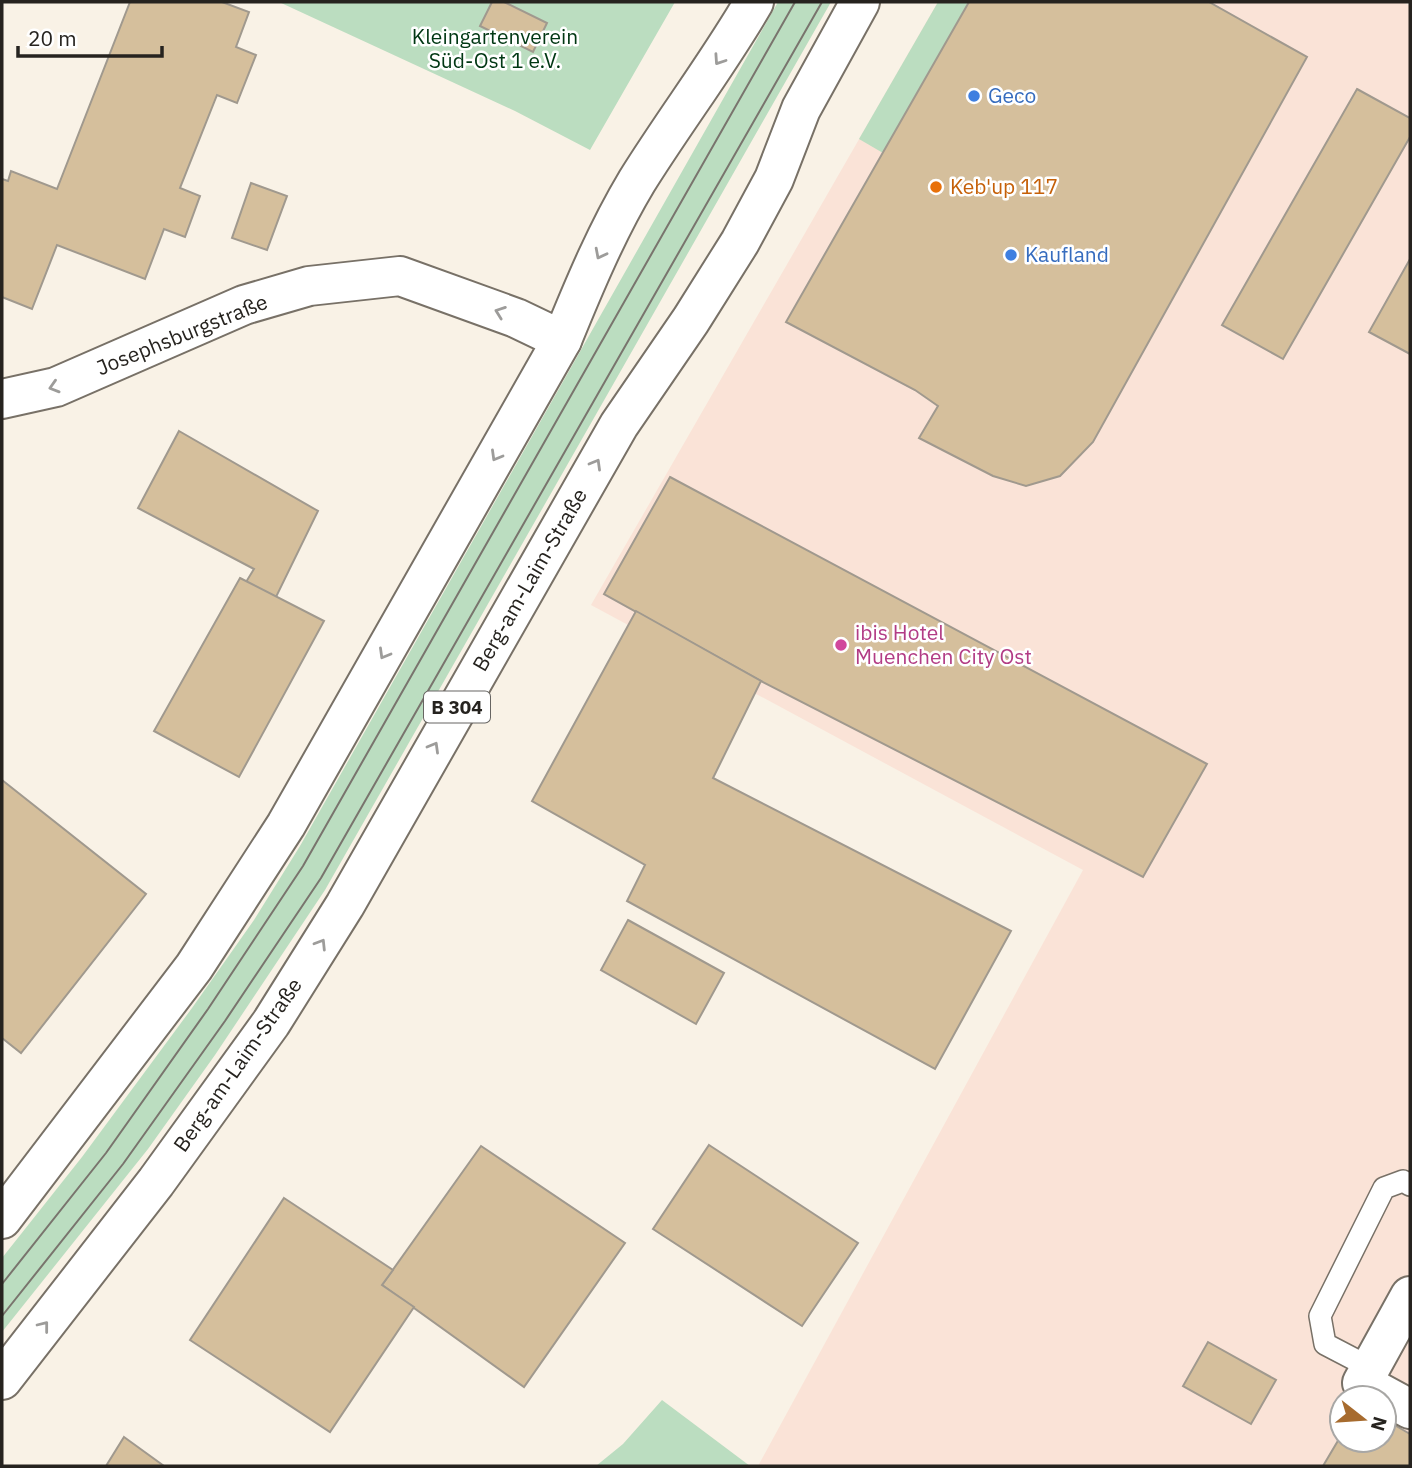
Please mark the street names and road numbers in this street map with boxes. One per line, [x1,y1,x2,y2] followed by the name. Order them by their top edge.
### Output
[92,287,271,381] street label: Josephsburgstraße
[465,483,593,676] street label: Berg-am-Laim-Straße
[424,692,490,722] road number: B 304
[166,972,308,1157] street label: Berg-am-Laim-Straße

